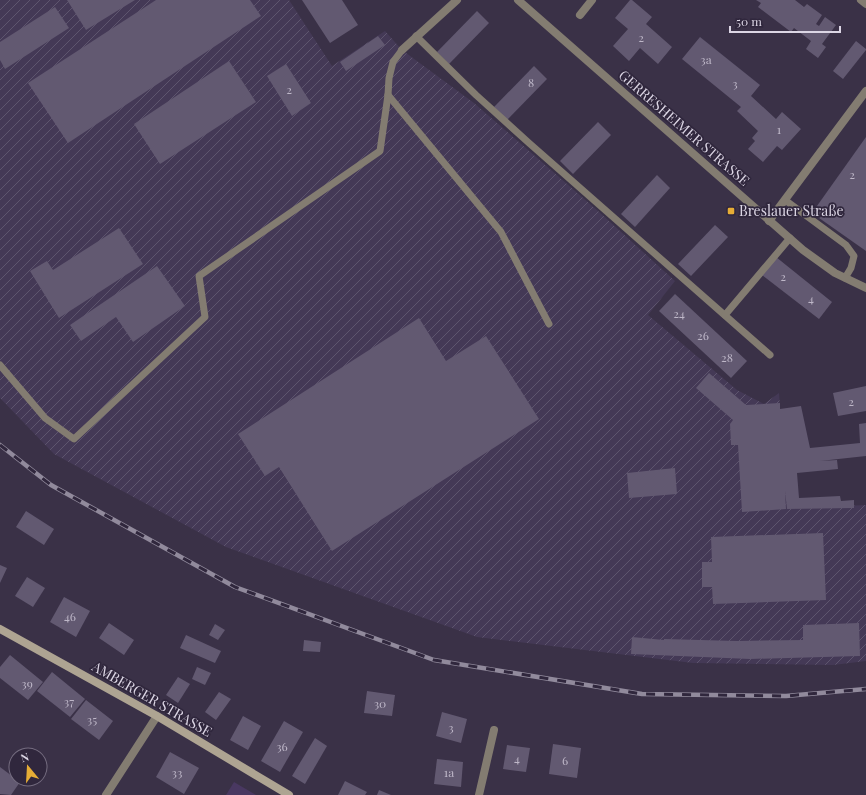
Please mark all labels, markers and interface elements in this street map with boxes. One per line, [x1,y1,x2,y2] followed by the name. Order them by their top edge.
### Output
[730,8,840,34] scale bar
[736,13,762,29] text: 50 m
[638,29,644,45] house number: 2
[700,51,712,67] house number: 3a
[615,66,754,190] street label: GERRESHEIMER STRASSE
[528,74,534,90] house number: 8
[732,75,738,91] house number: 3
[286,81,292,97] house number: 2
[777,121,782,137] house number: 1
[849,166,855,182] house number: 2
[739,201,844,220] place label: Breslauer Straße
[726,206,736,216] marker: Breslauer Straße
[780,268,786,284] house number: 2
[808,290,814,306] house number: 4
[673,305,685,321] house number: 24
[697,327,709,343] house number: 26
[721,349,733,365] house number: 28
[848,393,854,409] house number: 2
[64,608,76,624] house number: 46
[88,656,216,741] street label: AMBERGER STRASSE
[21,675,33,691] house number: 39
[64,693,74,709] house number: 37
[374,695,386,711] house number: 30
[87,711,97,727] house number: 35
[448,719,454,735] house number: 3
[276,738,288,754] house number: 36
[8,747,48,787] north arrow
[19,749,31,765] text: N
[514,750,520,766] house number: 4
[562,752,568,768] house number: 6
[172,764,182,780] house number: 33
[444,764,454,780] house number: 1a

